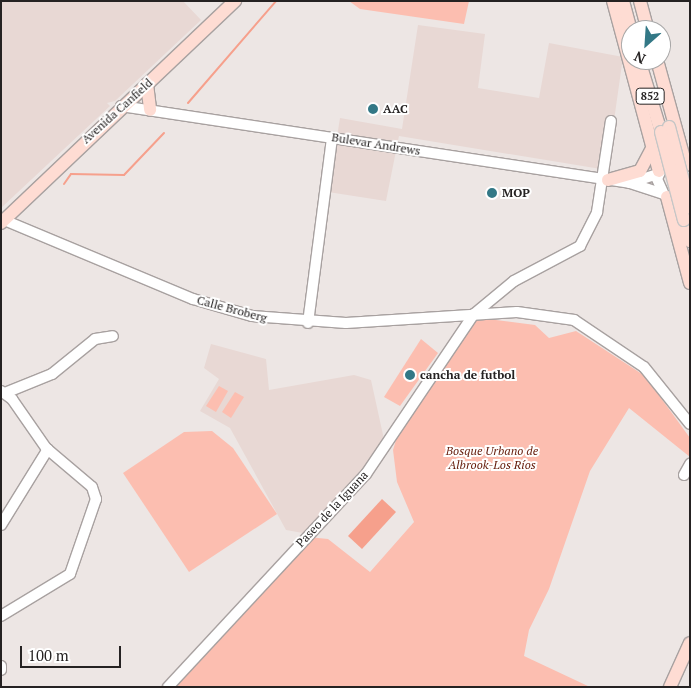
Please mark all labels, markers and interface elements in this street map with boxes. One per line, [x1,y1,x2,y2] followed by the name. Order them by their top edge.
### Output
[621,20,671,70] north arrow
[631,47,649,69] text: N
[79,76,155,146] street label: Avenida Canfield
[635,88,665,104] road number: 852
[383,102,408,116] place label: AAC
[367,103,379,115] marker: AAC
[330,130,422,158] street label: Bulevar Andrews
[502,186,530,200] place label: MOP
[486,187,498,199] marker: MOP
[195,293,269,325] street label: Calle Broberg
[420,368,515,382] place label: cancha de futbol
[404,369,416,381] marker: cancha de futbol
[446,444,538,472] park label: Bosque Urbano de Albrook-Los Ríos
[293,468,371,550] street label: Paseo de la Iguana
[22,636,124,668] scale bar
[28,645,69,665] text: 100 m

